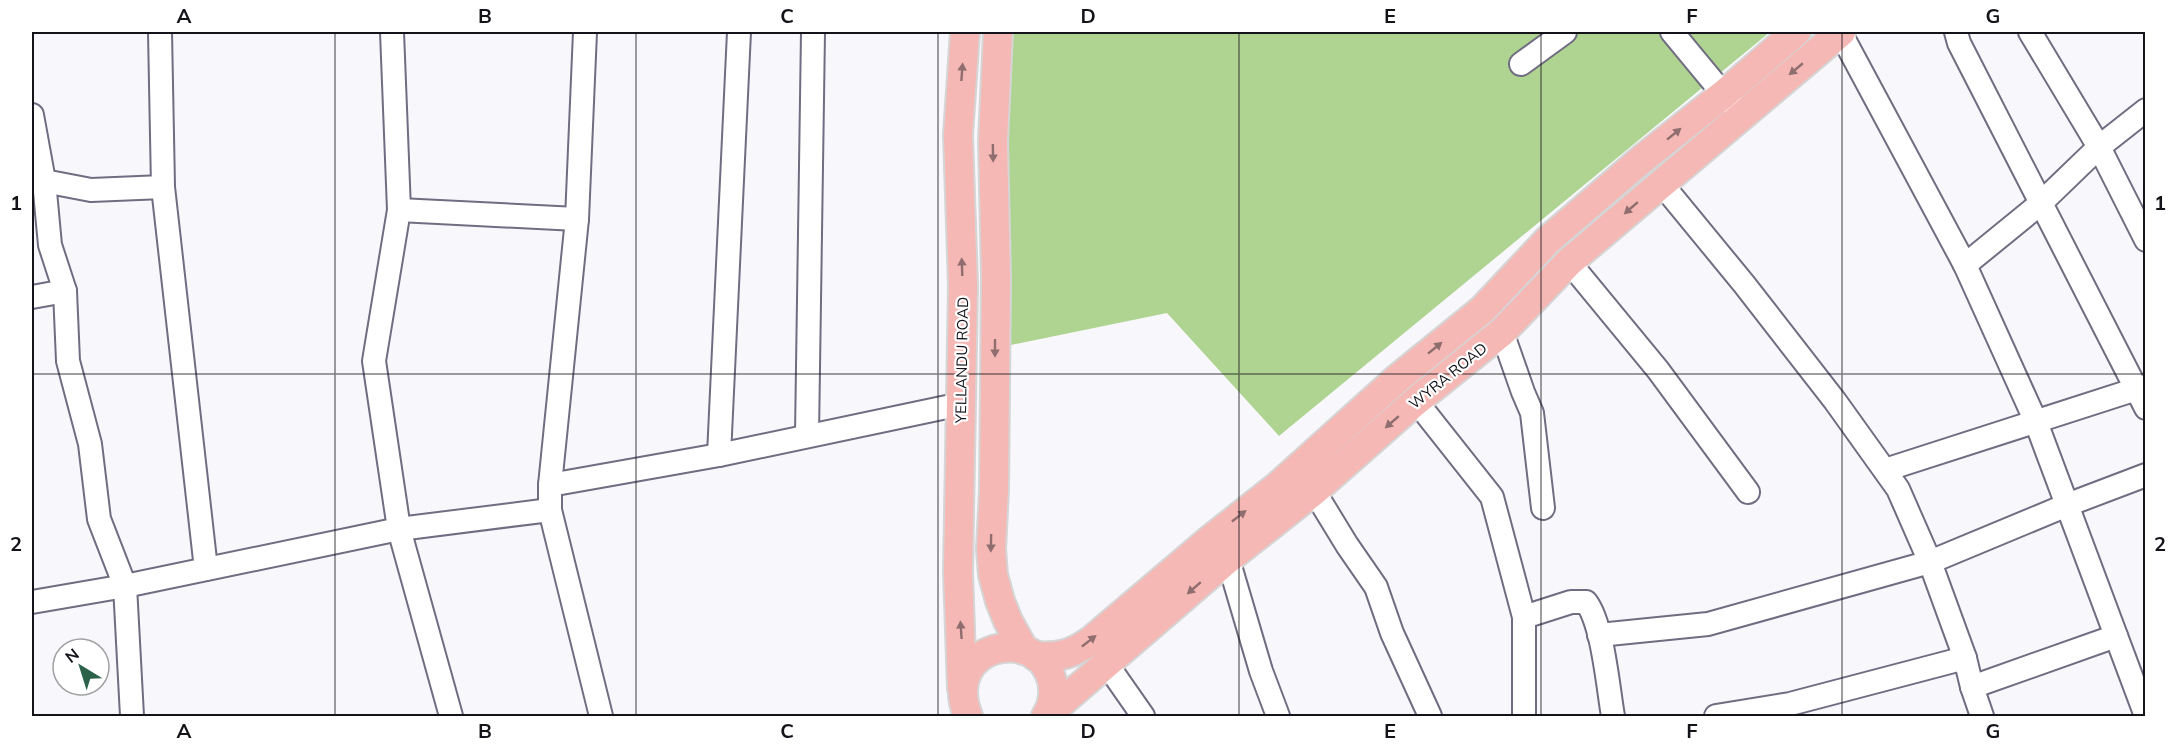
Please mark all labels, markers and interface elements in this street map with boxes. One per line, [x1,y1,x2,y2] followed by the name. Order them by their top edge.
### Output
[177,3,192,28] text: A
[478,3,492,28] text: B
[780,3,794,28] text: C
[1080,3,1096,28] text: D
[1384,3,1396,28] text: E
[1686,3,1698,28] text: F
[1986,3,2000,28] text: G
[1789,62,1804,75] one-way arrow
[957,63,967,82] one-way arrow
[1666,128,1682,141] one-way arrow
[988,143,998,162] one-way arrow
[10,190,22,215] text: 1
[2154,190,2166,215] text: 1
[1624,201,1639,214] one-way arrow
[957,257,967,276] one-way arrow
[951,297,972,424] street label: YELLANDU ROAD
[990,338,1000,357] one-way arrow
[1405,338,1491,413] street label: WYRA ROAD
[1427,342,1443,355] one-way arrow
[1385,415,1400,429] one-way arrow
[1232,511,1247,523] one-way arrow
[10,531,22,556] text: 2
[2154,531,2166,556] text: 2
[987,533,996,552] one-way arrow
[1187,581,1202,594] one-way arrow
[956,620,966,639] one-way arrow
[1082,635,1097,648] one-way arrow
[51,637,111,697] north arrow
[61,644,83,667] text: N
[177,718,192,743] text: A
[478,718,492,743] text: B
[780,718,794,743] text: C
[1080,718,1096,743] text: D
[1384,718,1396,743] text: E
[1686,718,1698,743] text: F
[1986,718,2000,743] text: G

